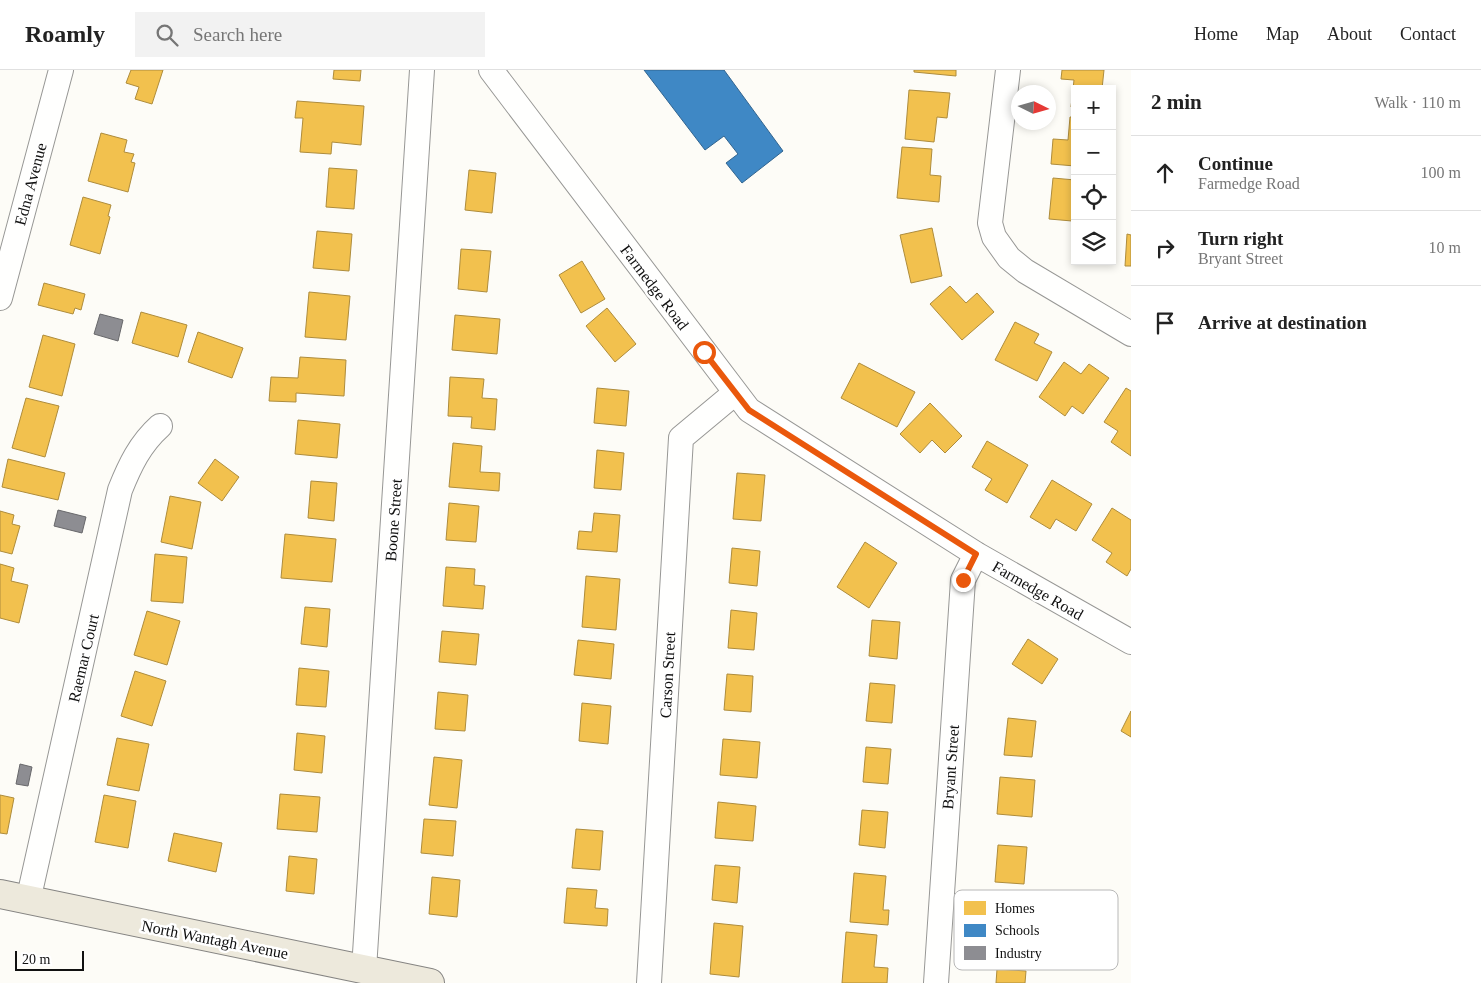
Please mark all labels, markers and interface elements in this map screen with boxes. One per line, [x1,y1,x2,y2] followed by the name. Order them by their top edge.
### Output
[135,12,485,57] search box
[25,21,105,47] text: Roamly
[153,21,181,49] icon: search
[193,24,282,45] text: Search here
[1194,24,1238,44] text: Home
[1266,24,1299,44] text: Map
[1327,24,1372,44] text: About
[1400,24,1456,44] text: Contact
[1011,85,1056,130] north arrow
[1071,85,1116,265] map controls
[1071,85,1116,130] button: +
[1151,90,1202,114] text: 2 min
[1374,94,1461,111] text: Walk · 110 m
[1071,130,1116,175] button: −
[11,141,50,227] street label: Edna Avenue
[1198,153,1273,174] text: Continue
[1151,159,1179,187] icon: ahead
[1421,164,1461,181] text: 100 m
[1071,175,1116,220] button: locate
[1198,175,1300,192] text: Farmedge Road
[1071,220,1116,265] button: layers
[1198,228,1283,249] text: Turn right
[1151,234,1179,262] icon: right
[1429,239,1461,256] text: 10 m
[616,242,692,334] street label: Farmedge Road
[1198,250,1283,267] text: Bryant Street
[1151,309,1179,337] icon: arrive
[1198,312,1367,333] text: Arrive at destination
[693,341,716,364] route start
[382,477,405,562] street label: Boone Street
[989,558,1086,624] street label: Farmedge Road
[952,569,975,592] route end
[65,612,102,704] street label: Raemar Court
[657,631,678,719] street label: Carson Street
[939,724,963,810] street label: Bryant Street
[954,890,1118,970] legend
[995,901,1035,916] text: Homes
[140,917,290,963] street label: North Wantagh Avenue
[995,923,1039,938] text: Schools
[995,946,1042,961] text: Industry
[15,948,84,971] scale bar
[22,952,50,967] text: 20 m

